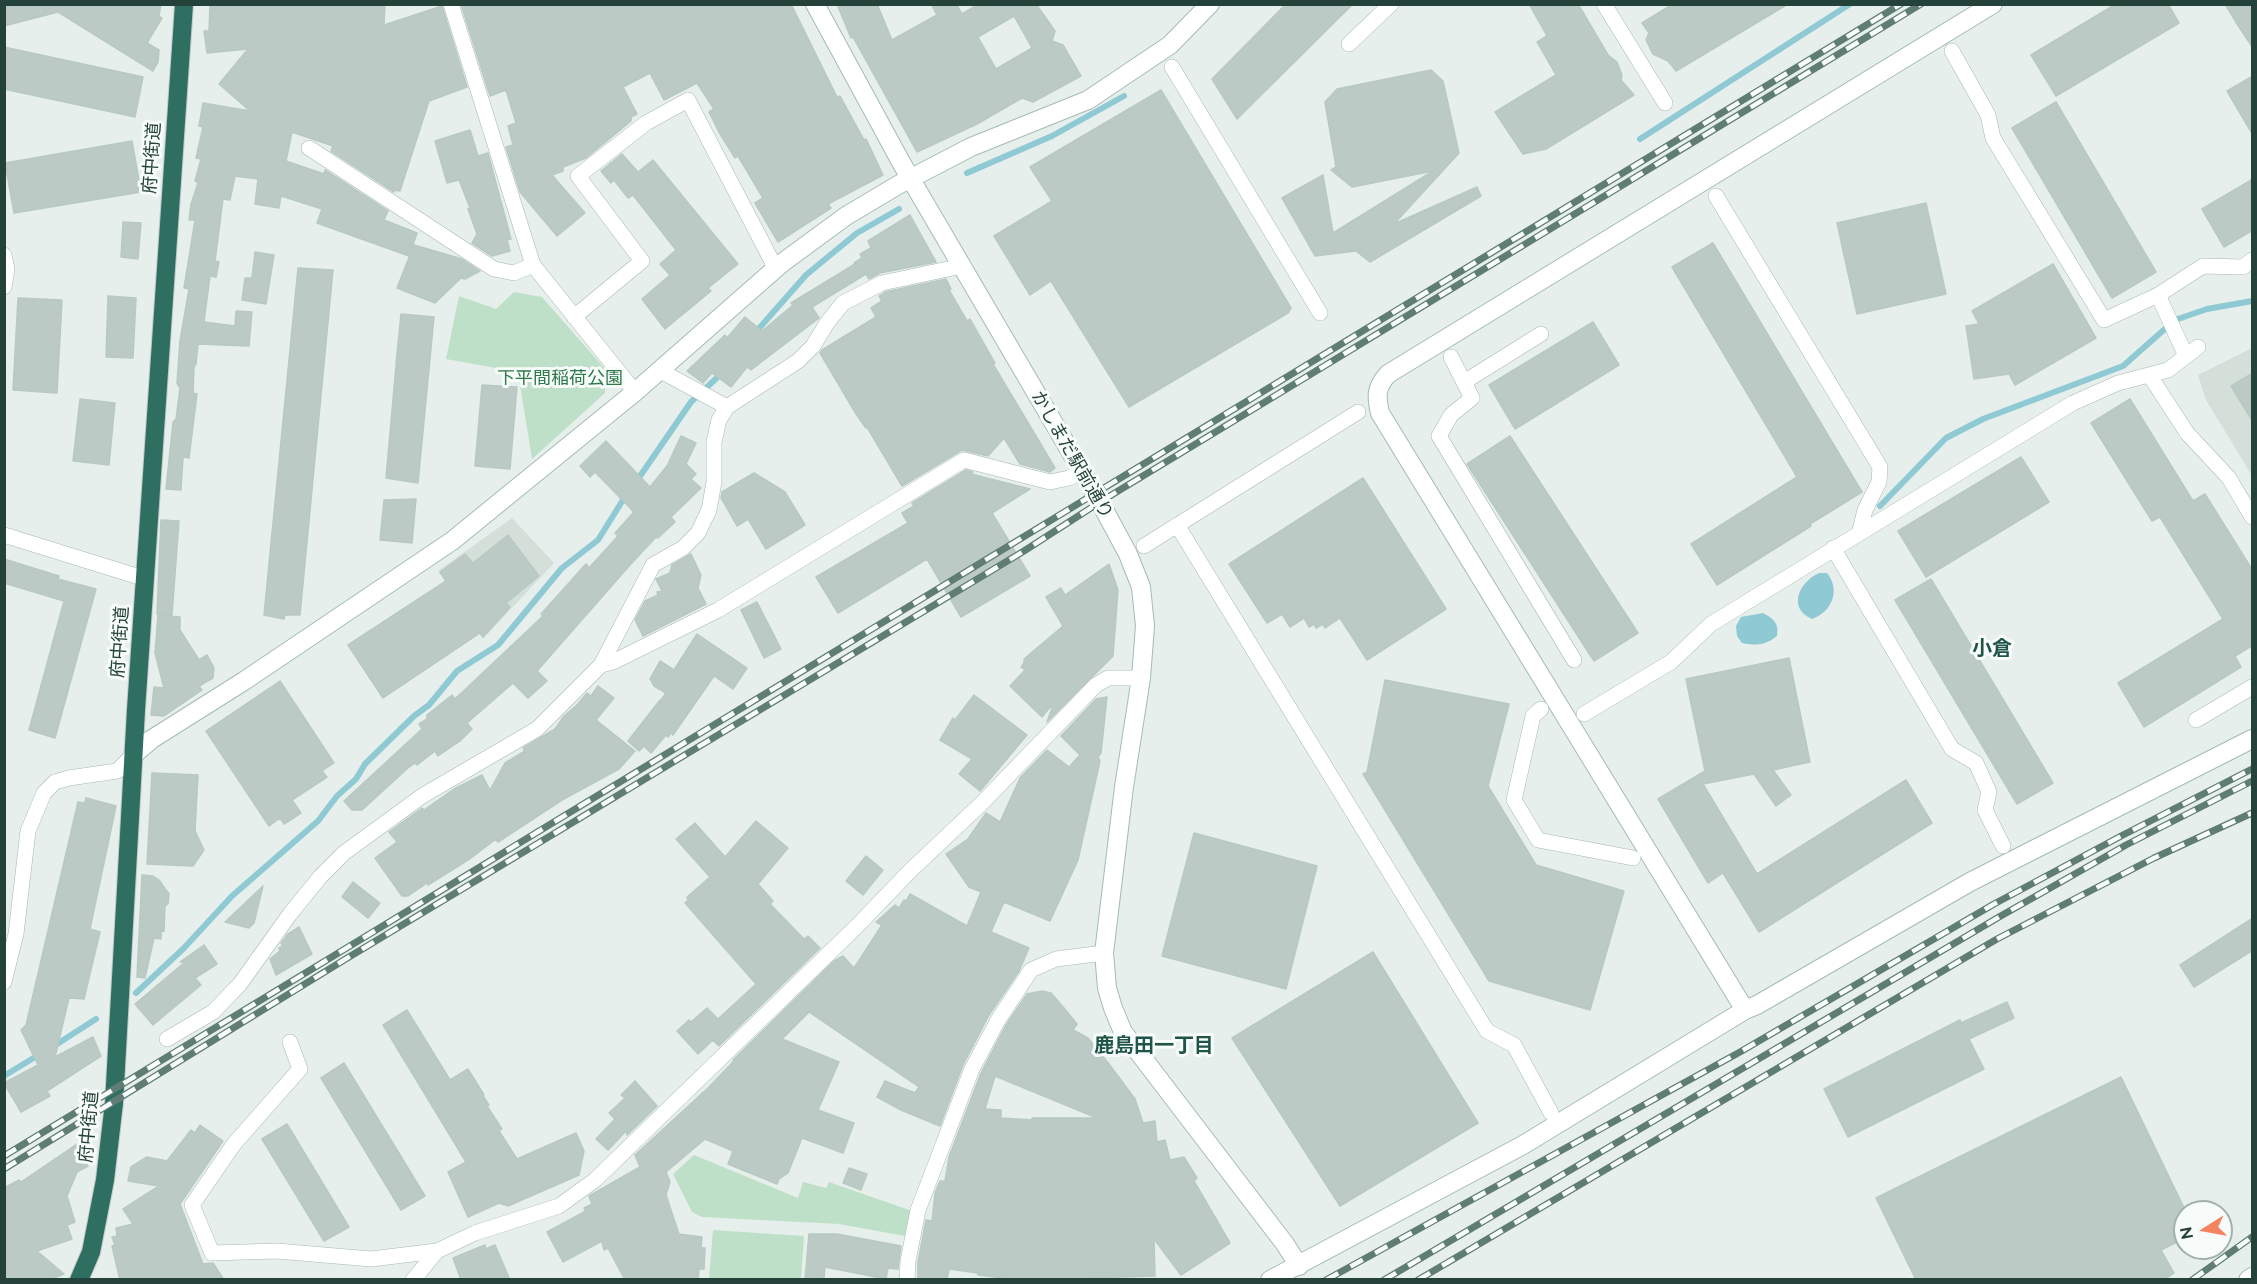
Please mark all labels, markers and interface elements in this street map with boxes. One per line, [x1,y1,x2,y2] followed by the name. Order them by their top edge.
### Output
[139,121,165,195] street label: 府中街道
[497,368,623,390] park label: 下平間稲荷公園
[1027,387,1117,523] street label: かしまだ駅前通り
[107,605,133,679] street label: 府中街道
[1972,637,2012,661] district label: 小倉
[1094,1034,1214,1058] district label: 鹿島田一丁目
[75,1090,103,1164] street label: 府中街道
[2173,1200,2233,1260] north arrow
[2176,1225,2197,1241] text: N

